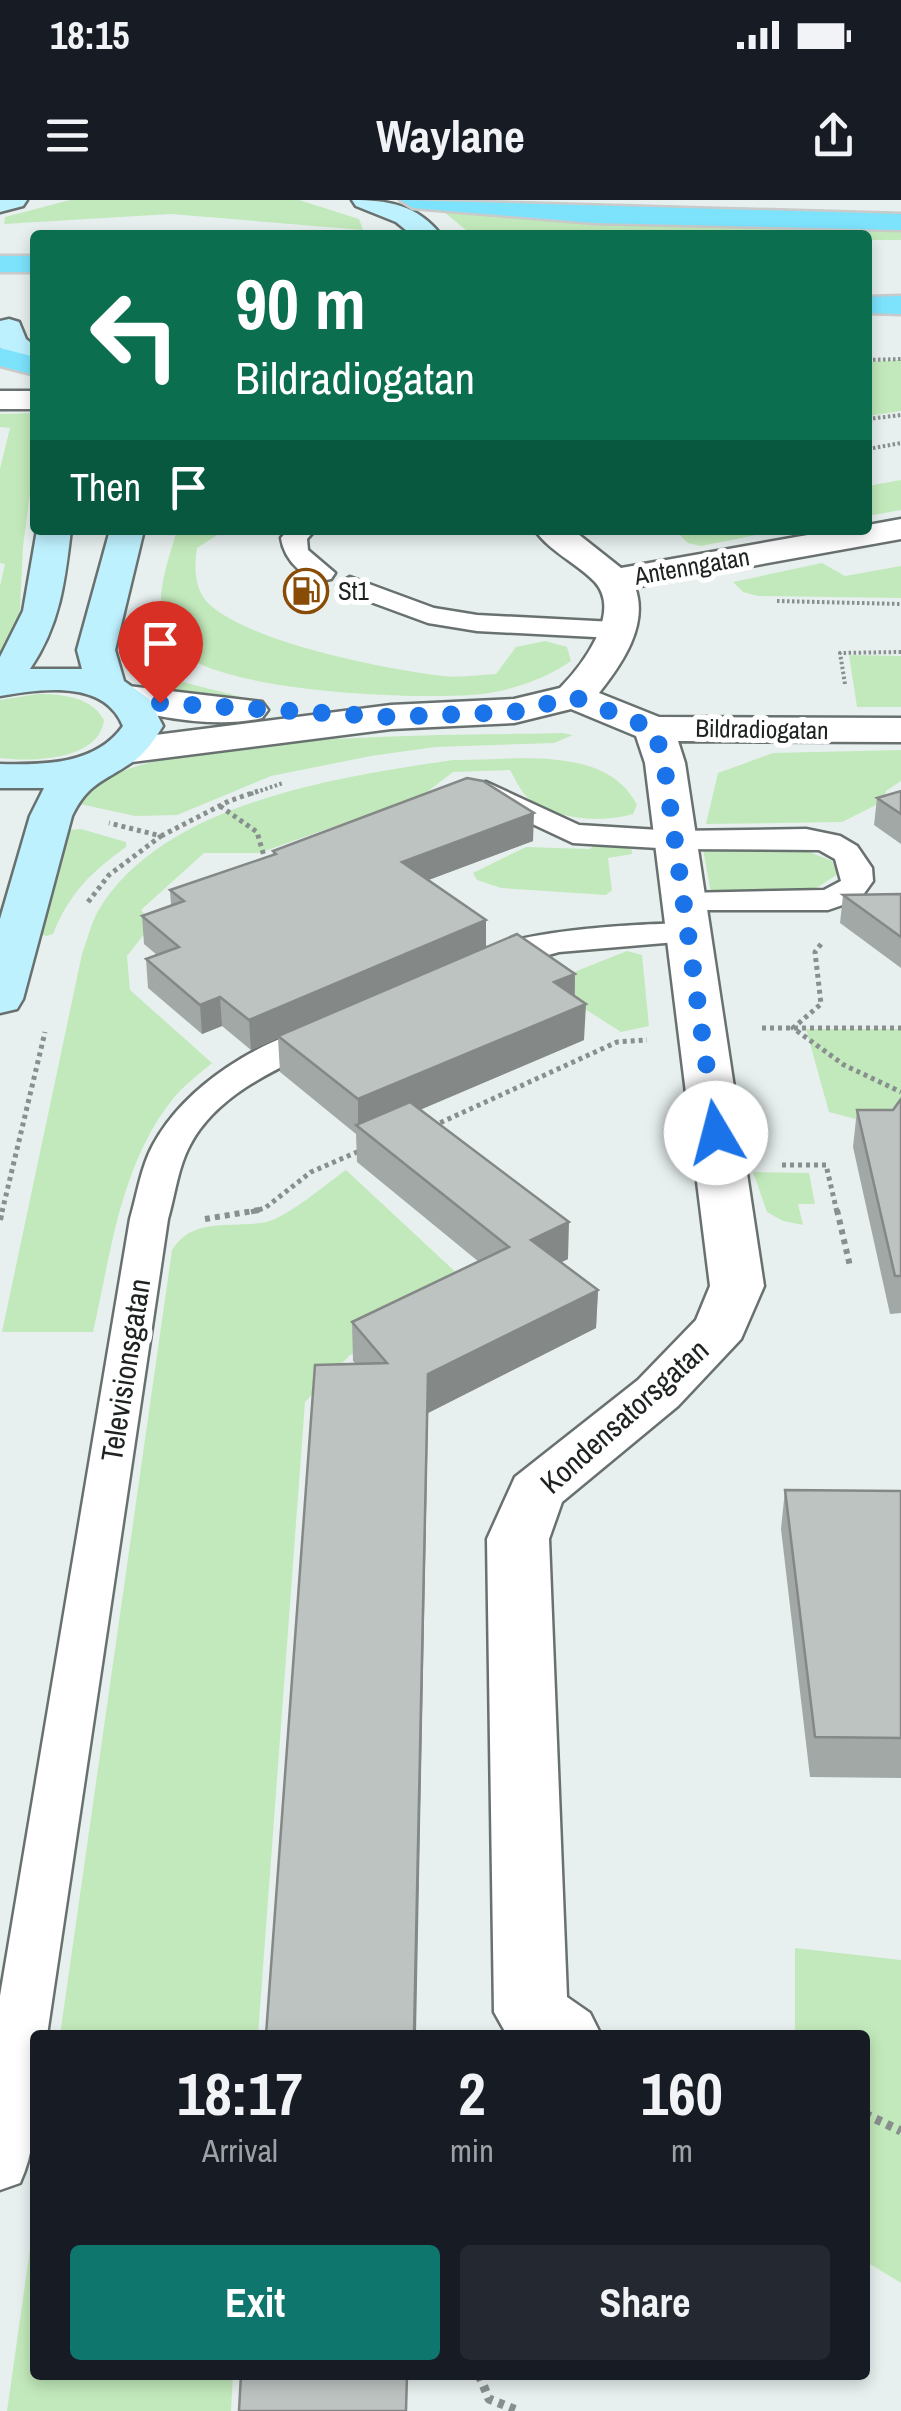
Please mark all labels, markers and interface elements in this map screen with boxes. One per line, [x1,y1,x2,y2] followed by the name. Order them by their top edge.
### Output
[50,10,130,61] text: 18:15
[376,105,525,166] text: Waylane
[40,108,95,163] icon: menu
[806,108,861,163] icon: share
[235,257,366,351] text: 90 m
[70,270,200,400] icon: left
[235,347,475,408] text: Bildradiogatan
[161,460,216,515] icon: arrive
[70,462,141,513] text: Then
[631,539,752,593] street label: Antenngatan
[283,568,329,614] fuel station icon: St1
[338,574,369,608] place label: St1
[118,601,203,704] pin
[133,616,188,671] icon: arrive
[695,711,829,747] street label: Bildradiogatan
[664,1081,768,1185] position arrow
[91,1276,159,1464] street label: Televisionsgatan
[531,1330,717,1502] street label: Kondensatorsgatan
[177,2053,303,2134] text: 18:17
[458,2053,486,2134] text: 2
[641,2053,723,2134] text: 160
[202,2129,278,2172] text: Arrival
[450,2129,494,2172] text: min
[671,2129,693,2172] text: m
[70,2245,440,2360] button: Exit
[460,2245,830,2360] button: Share

